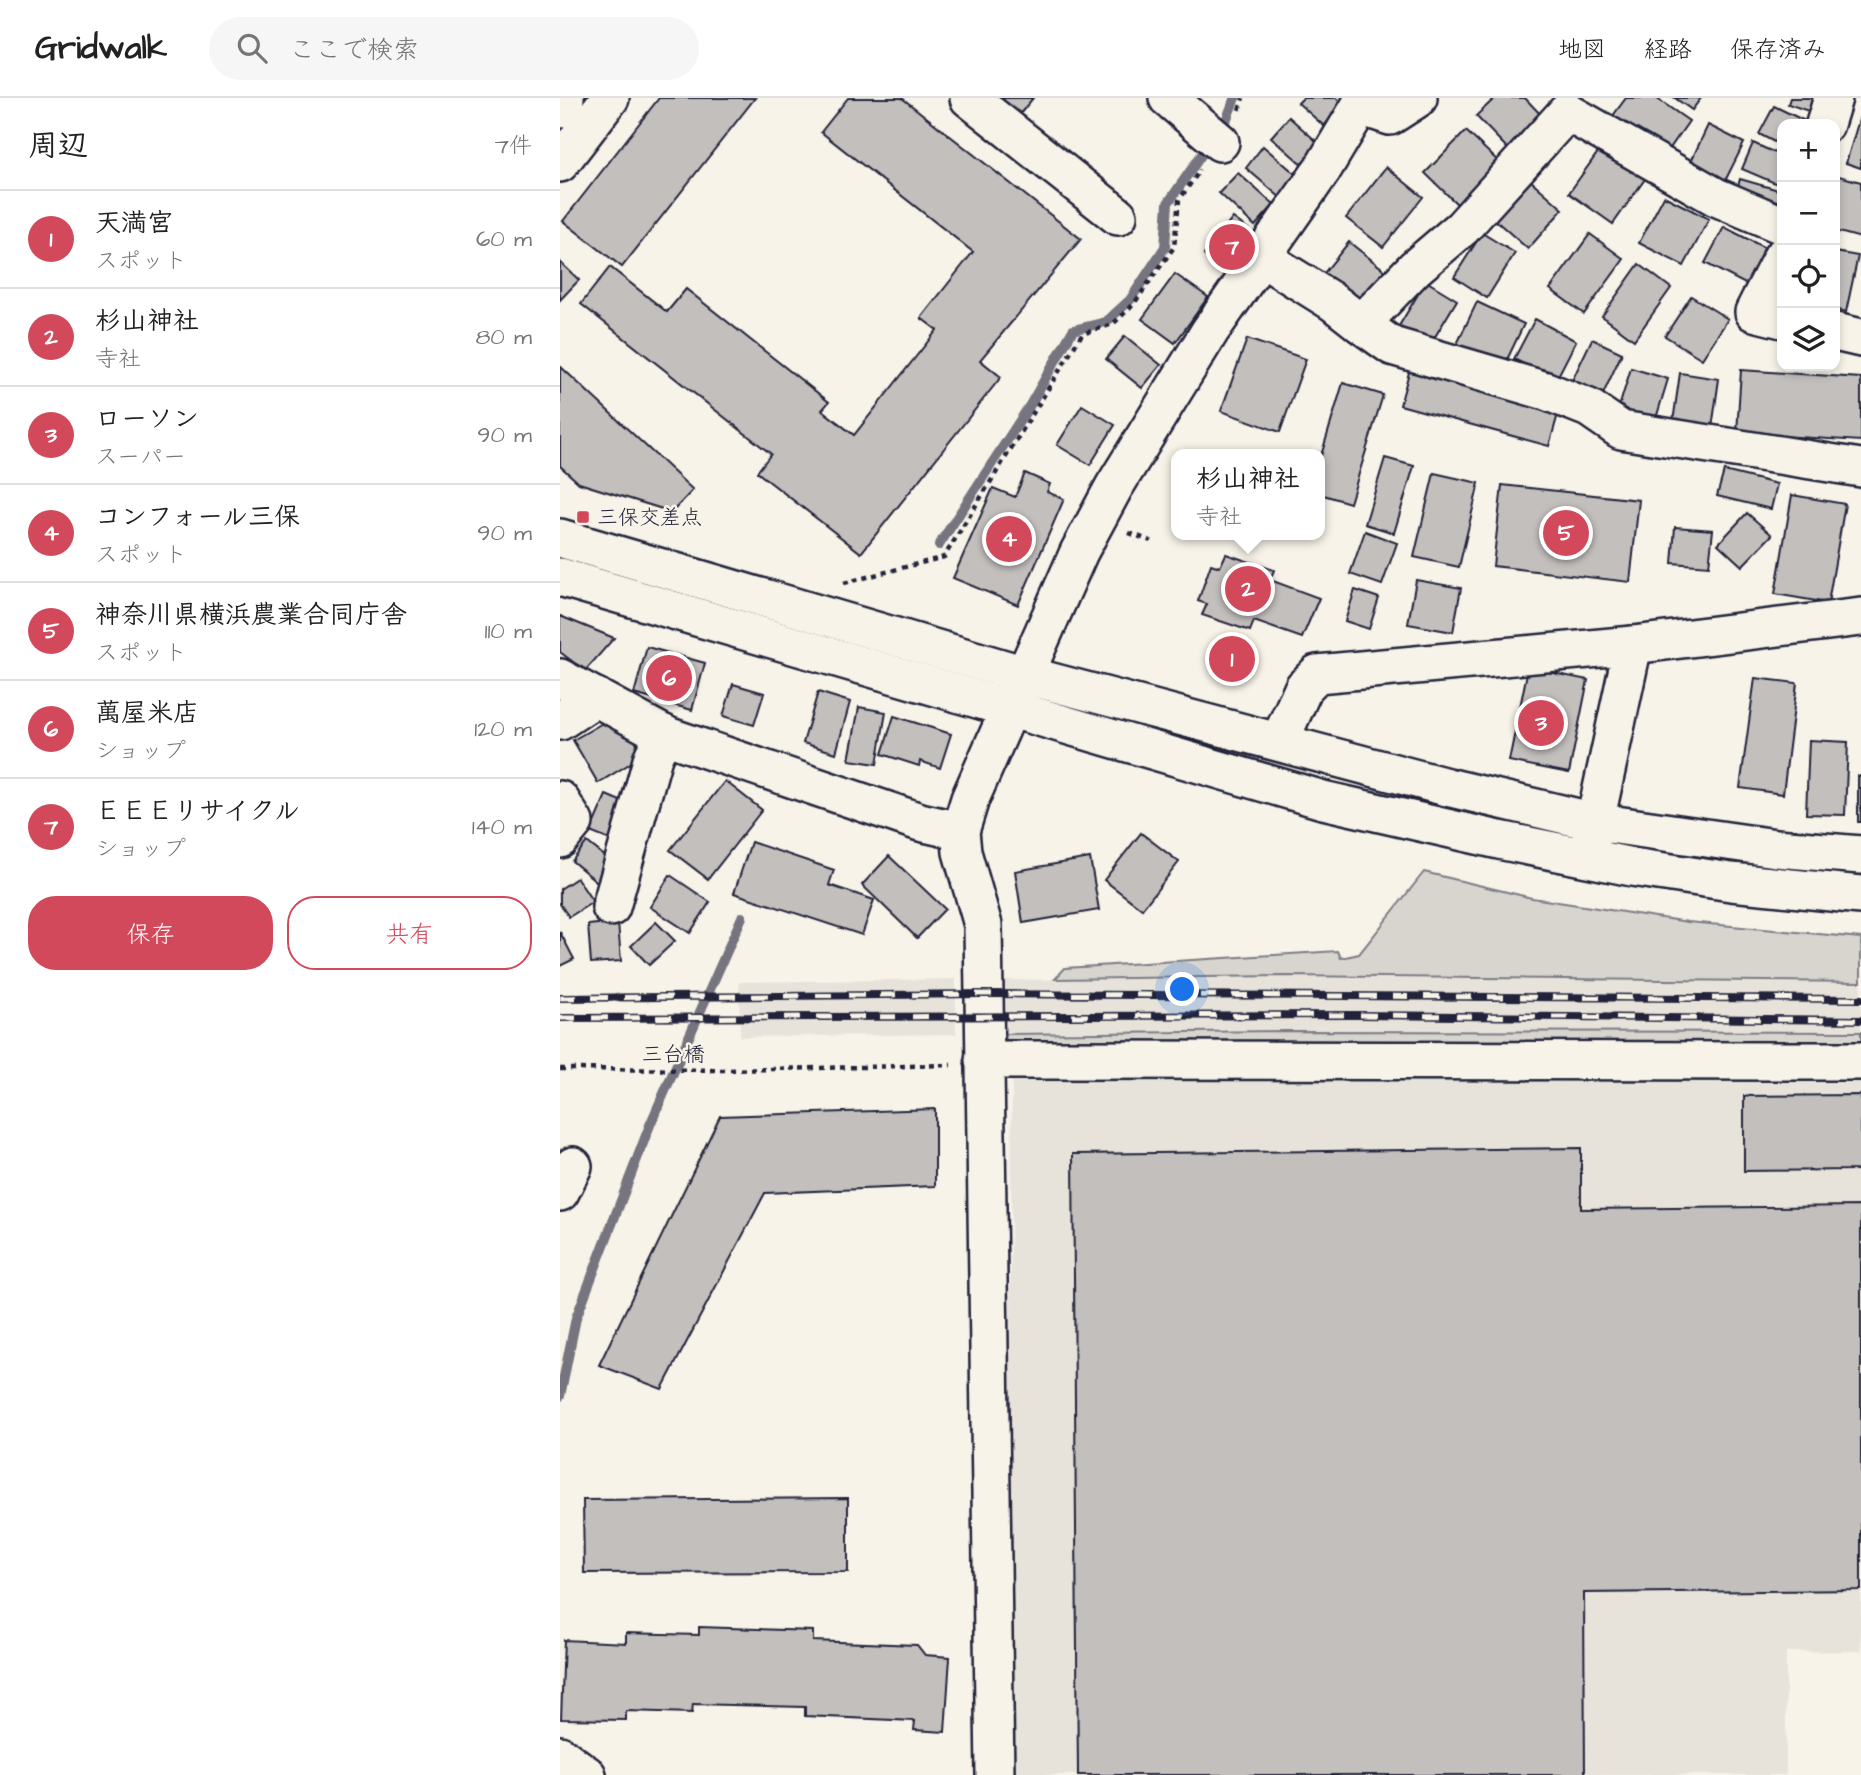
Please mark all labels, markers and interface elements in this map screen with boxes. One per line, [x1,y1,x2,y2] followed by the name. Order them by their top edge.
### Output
[209,17,699,80] search box
[35,25,167,71] text: Gridwalk
[233,29,271,67] icon: search
[289,32,419,68] text: ここで検索
[1558,33,1606,67] text: 地図
[1644,33,1692,67] text: 経路
[1730,33,1826,67] text: 保存済み
[1777,119,1840,371] map controls
[1777,119,1840,182] button: +
[28,125,88,167] text: 周辺
[495,130,532,162] text: 7件
[1777,182,1840,245] button: −
[95,205,173,241] text: 天満宮
[1209,221,1255,273] pin: 7
[50,223,52,255] text: 1
[476,223,532,255] text: 60 m
[95,245,187,277] text: スポット
[1777,245,1840,308] button: locate
[95,303,199,339] text: 杉山神社
[1777,308,1840,371] button: layers
[44,321,58,353] text: 2
[475,321,532,353] text: 80 m
[95,343,141,375] text: 寺社
[95,401,199,437] text: ローソン
[45,419,57,451] text: 3
[477,419,532,451] text: 90 m
[95,441,186,473] text: スーパー
[1171,449,1325,540] popup
[1196,461,1300,497] text: 杉山神社
[95,499,300,535] text: コンフォール三保
[1196,501,1242,533] text: 寺社
[597,503,702,532] place label: 三保交差点
[1543,507,1589,559] pin: 5
[575,509,591,525] marker: 三保交差点
[986,513,1032,565] pin: 4
[43,517,59,549] text: 4
[477,517,532,549] text: 90 m
[95,539,187,571] text: スポット
[1225,563,1271,615] pin: 2
[95,597,407,633] text: 神奈川県横浜農業合同庁舎
[43,615,59,647] text: 5
[484,615,532,647] text: 110 m
[1209,633,1255,685] pin: 1
[95,637,187,669] text: スポット
[646,652,692,704] pin: 6
[95,695,199,731] text: 萬屋米店
[1518,697,1564,749] pin: 3
[44,713,58,745] text: 6
[474,713,532,745] text: 120 m
[95,735,186,767] text: ショップ
[95,793,300,829] text: ＥＥＥリサイクル
[44,811,58,843] text: 7
[472,811,532,843] text: 140 m
[95,833,186,865] text: ショップ
[28,896,273,970] button: 保存
[287,896,532,970] button: 共有
[1165,972,1199,1006] your location
[642,1040,705,1069] street label: 三台橋

